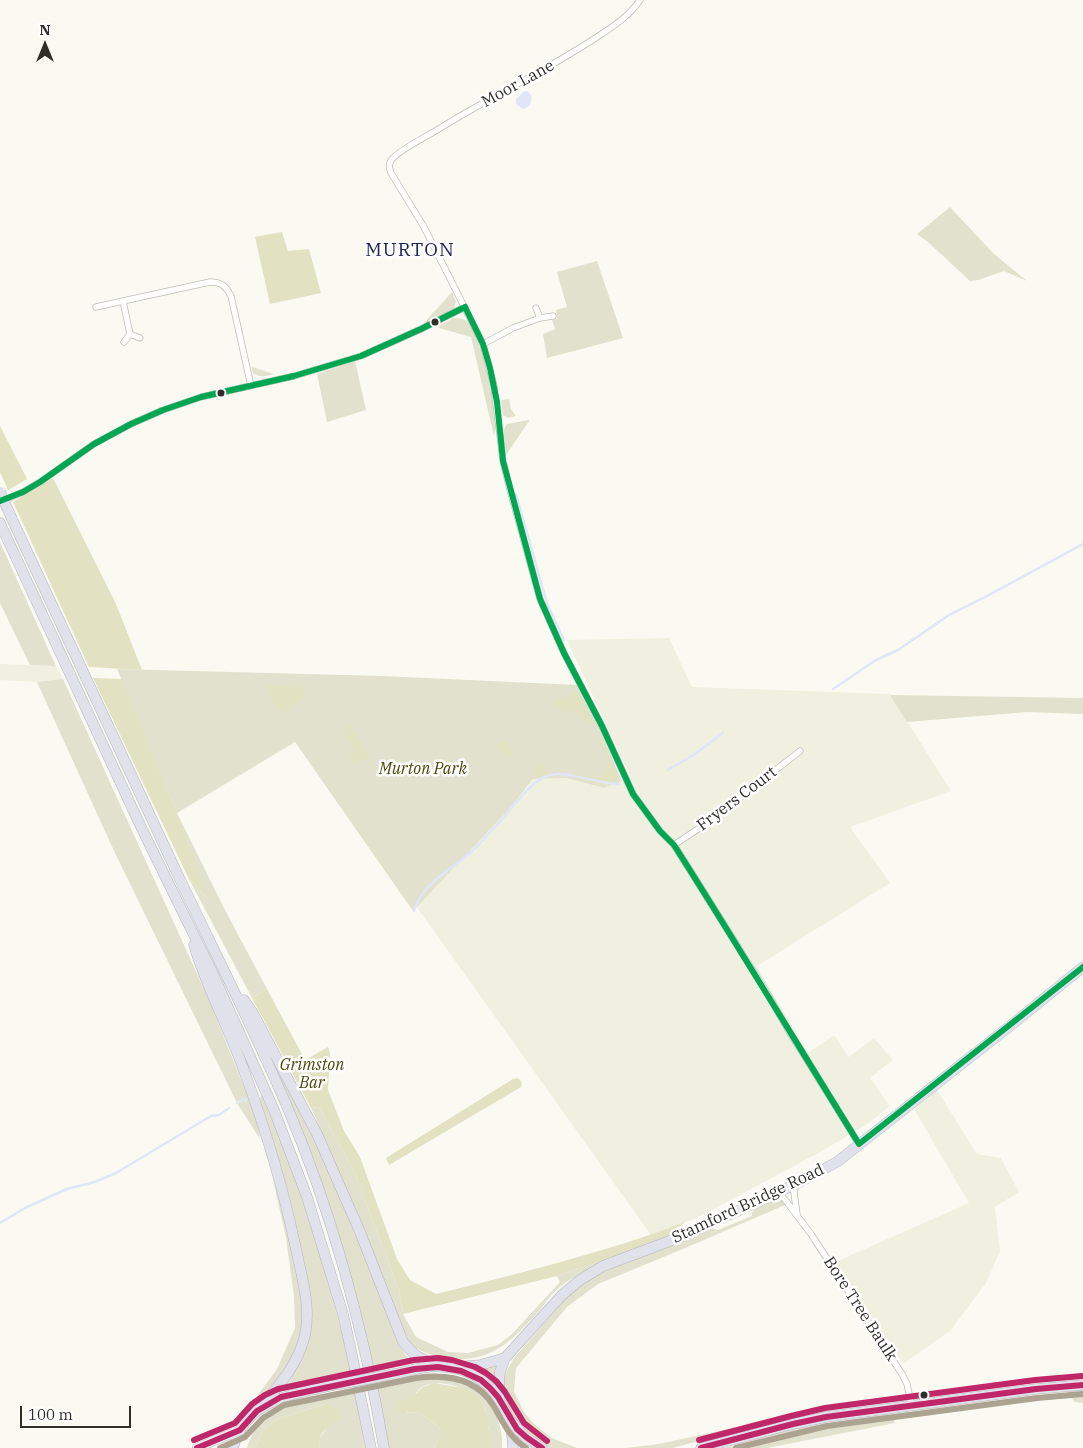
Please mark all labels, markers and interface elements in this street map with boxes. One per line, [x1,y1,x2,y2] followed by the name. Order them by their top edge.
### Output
[20,20,70,70] north arrow
[39,21,51,39] text: N
[478,56,558,112] street label: Moor Lane
[365,240,455,262] district label: MURTON
[430,317,440,327] unlabelled marker
[216,388,226,398] unlabelled marker
[379,759,467,779] park label: Murton Park
[693,763,781,835] street label: Fryers Court
[280,1055,344,1093] park label: Grimston Bar
[669,1160,827,1248] street label: Stamford Bridge Road
[819,1253,901,1365] street label: Bore Tree Baulk
[919,1390,929,1400] unlabelled marker
[22,1396,134,1428] scale bar
[28,1405,73,1424] text: 100 m

